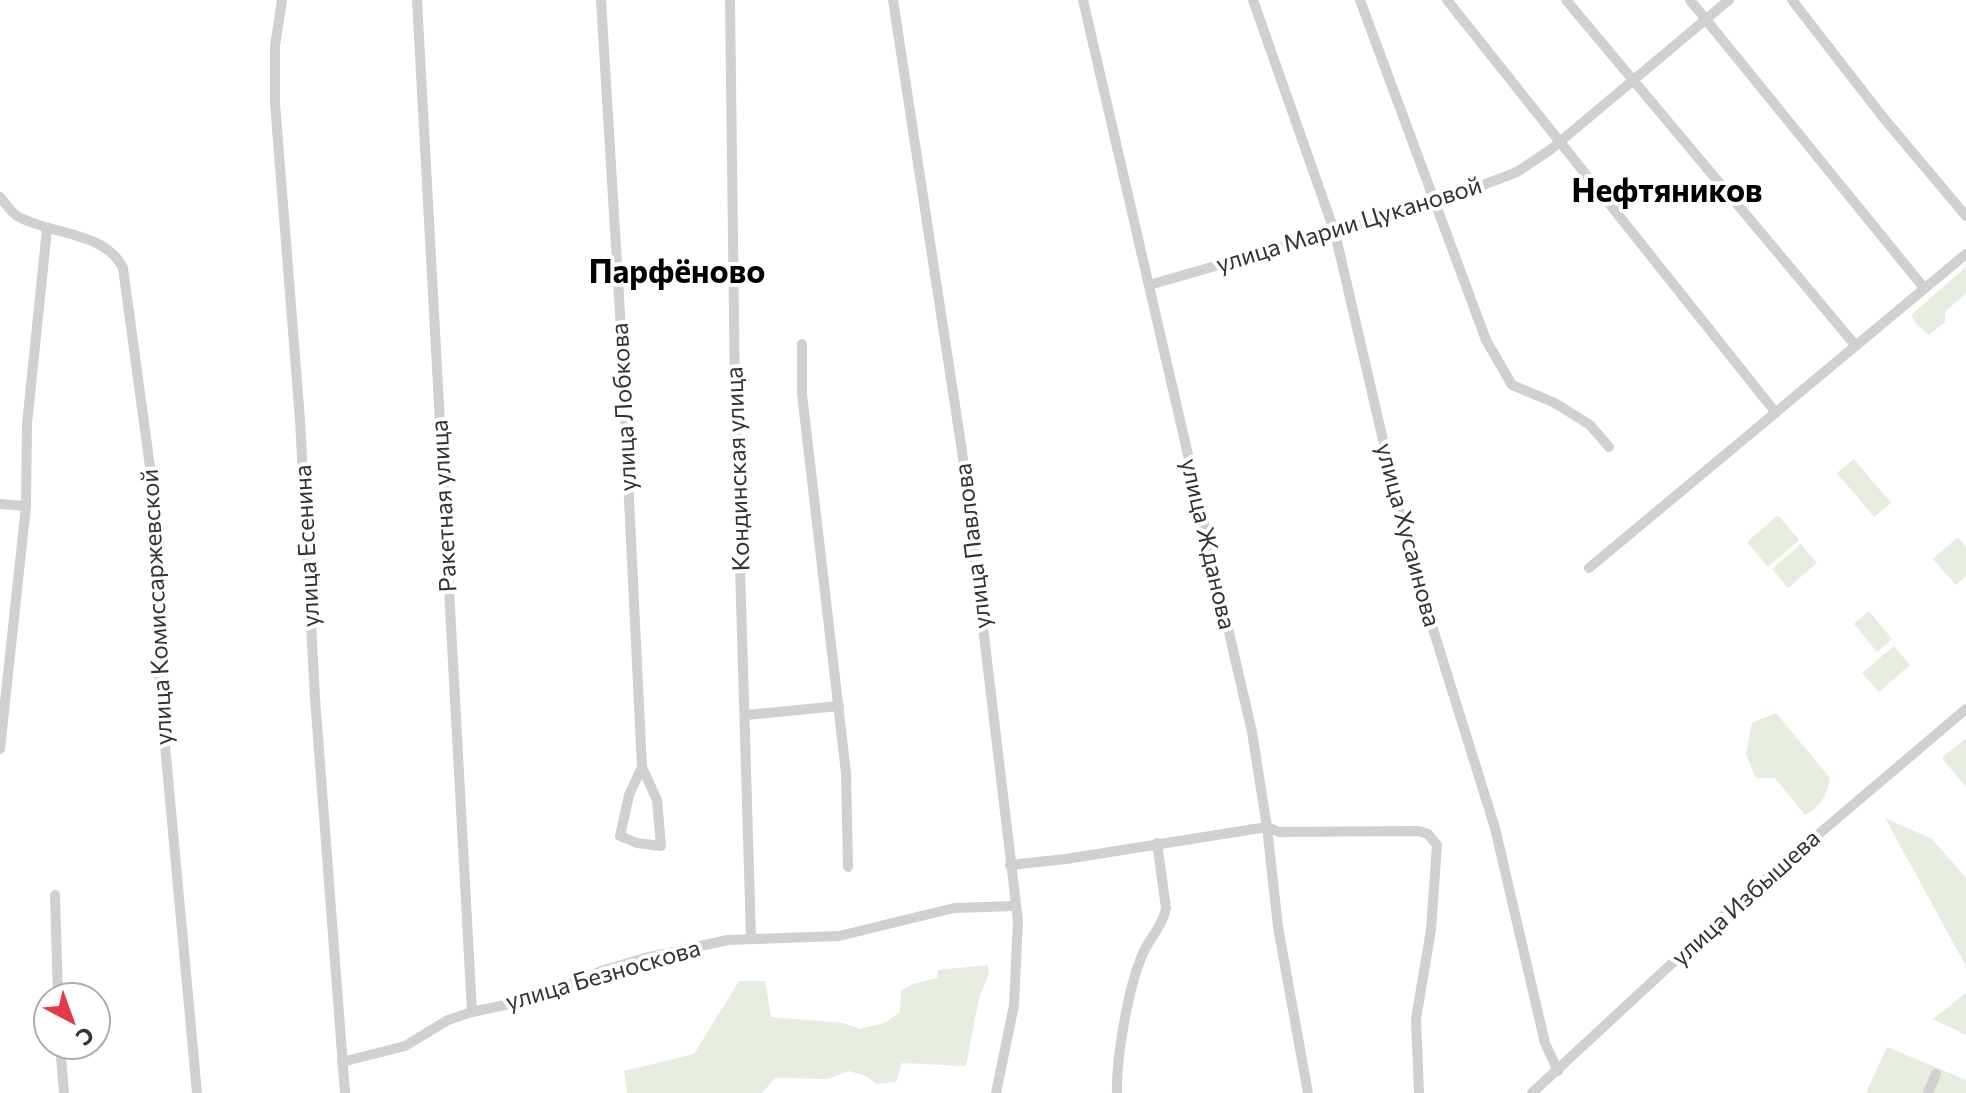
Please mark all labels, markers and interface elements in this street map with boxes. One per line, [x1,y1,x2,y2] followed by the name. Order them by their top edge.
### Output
[1212,169,1485,278] street label: улица Марии Цукановой
[1571,169,1763,209] district label: Нефтяников
[589,250,765,290] district label: Парфёново
[604,322,641,492] street label: улица Лобкова
[718,366,755,572] street label: Кондинская улица
[424,419,462,593] street label: Ракетная улица
[1371,440,1448,630] street label: улица Хусаинова
[1176,455,1243,632] street label: улица Жданова
[947,462,996,631] street label: улица Павлова
[287,464,324,628] street label: улица Есенина
[134,468,177,746] street label: улица Комиссаржевской
[1665,823,1825,971] street label: улица Избышева
[502,932,703,1015] street label: улица Безноскова
[32,981,112,1061] north arrow
[71,1021,100,1052] text: С

